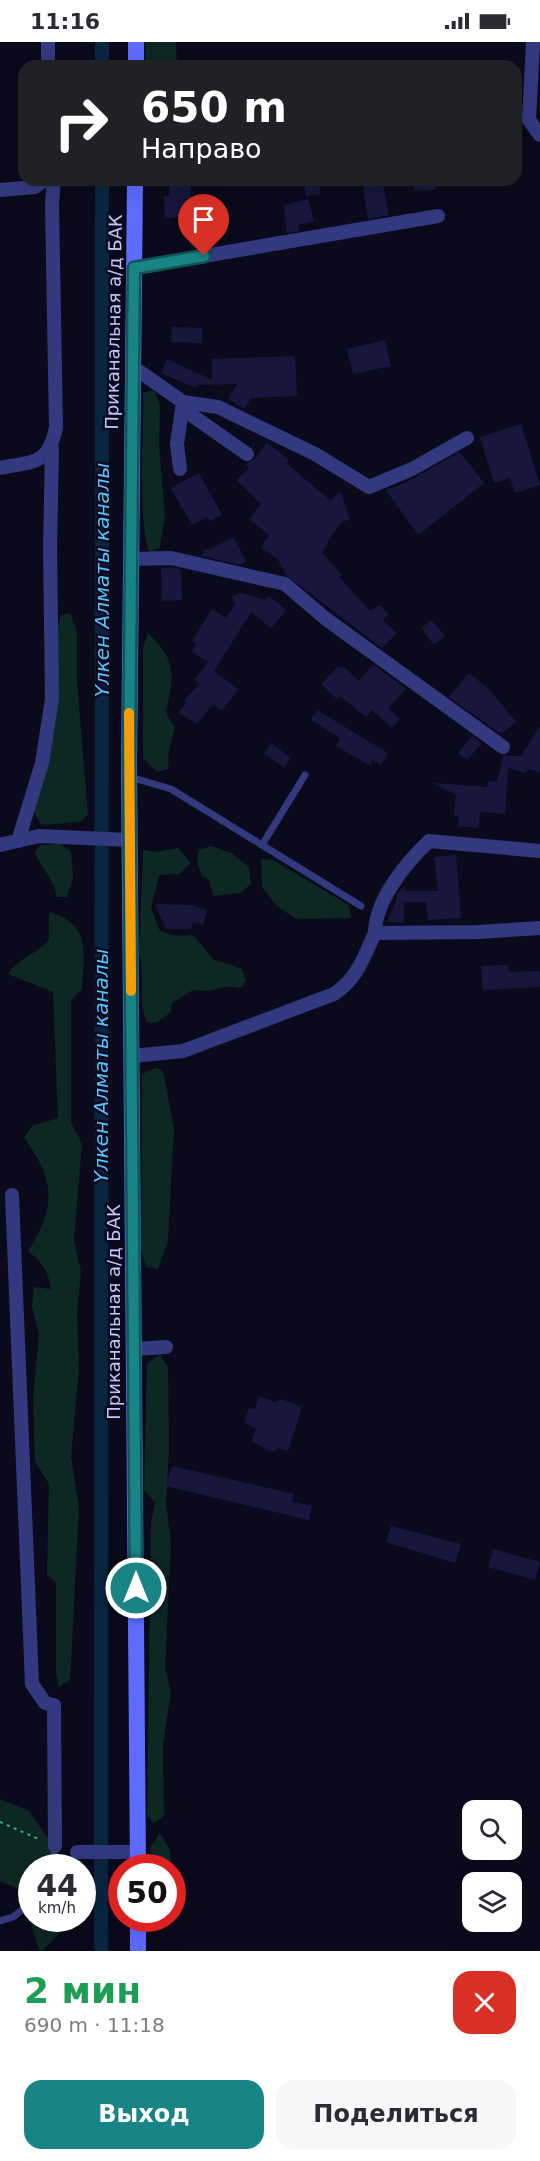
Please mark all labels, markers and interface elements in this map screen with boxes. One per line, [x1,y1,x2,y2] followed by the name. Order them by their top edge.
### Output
[30,9,100,34] text: 11:16
[141,83,287,132] text: 650 m
[42,84,120,162] icon: right
[141,133,262,164] text: Направо
[178,194,229,256] pin
[187,203,220,236] icon: arrive
[101,214,126,430] street label: Приканальная а/д БАК
[90,463,114,697] water label: Үлкен Алматы каналы
[89,949,113,1183] water label: Үлкен Алматы каналы
[103,1204,124,1420] street label: Приканальная а/д БАК
[104,1556,168,1620] position arrow
[462,1800,522,1932] map controls
[462,1800,522,1860] button: search
[108,1854,186,1932] speed limit sign: 50
[36,1868,78,1903] text: 44
[462,1872,522,1932] button: layers
[38,1899,76,1917] text: km/h
[24,1970,141,2011] text: 2 мин
[453,1971,516,2034] button: close
[24,2013,165,2037] text: 690 m · 11:18
[24,2080,264,2149] button: Выход
[276,2080,516,2149] button: Поделиться

